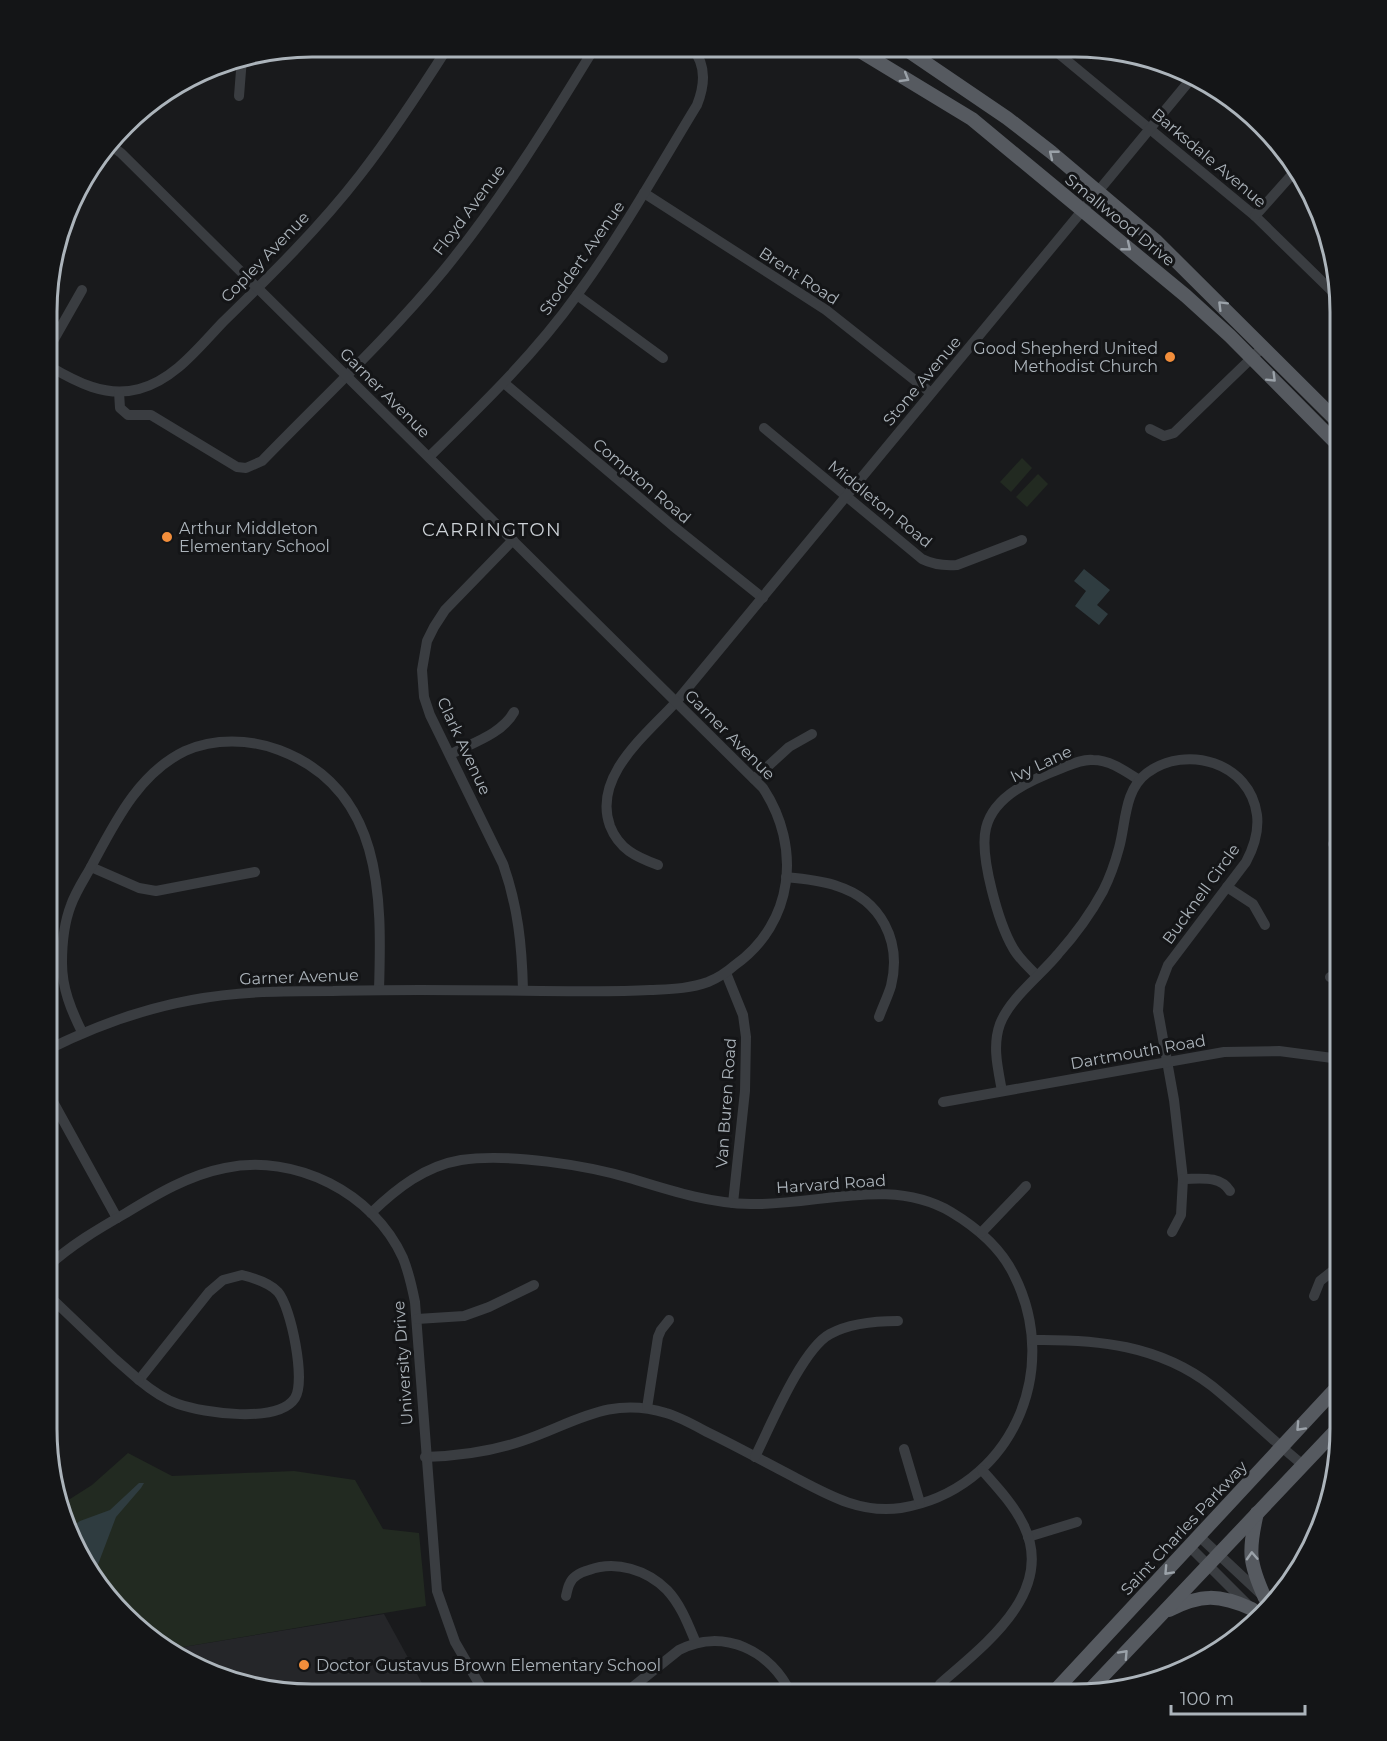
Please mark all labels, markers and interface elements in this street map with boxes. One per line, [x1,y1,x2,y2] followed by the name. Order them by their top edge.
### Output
[899,71,909,83] one-way arrow
[1148,105,1270,211] street label: Barksdale Avenue
[1049,150,1060,161] one-way arrow
[429,161,509,259] street label: Floyd Avenue
[1061,170,1179,270] street label: Smallwood Drive
[535,197,629,319] street label: Stoddert Avenue
[217,208,313,306] street label: Copley Avenue
[1120,240,1131,251] one-way arrow
[756,243,842,309] street label: Brent Road
[1218,302,1229,312] one-way arrow
[879,332,965,430] street label: Stone Avenue
[973,339,1158,376] place label: Good Shepherd United Methodist Church
[336,344,434,442] street label: Garner Avenue
[1163,350,1177,364] marker: Good Shepherd United Methodist Church
[1264,370,1275,381] one-way arrow
[589,435,695,527] street label: Compton Road
[824,456,936,552] street label: Middleton Road
[179,519,330,556] place label: Arthur Middleton Elementary School
[422,519,562,541] district label: CARRINGTON
[160,530,174,544] marker: Arthur Middleton Elementary School
[681,686,779,784] street label: Garner Avenue
[433,694,495,798] street label: Clark Avenue
[1007,742,1075,786] street label: Ivy Lane
[1158,840,1244,948] street label: Bucknell Circle
[239,965,359,989] street label: Garner Avenue
[1069,1031,1207,1073] street label: Dartmouth Road
[712,1037,740,1169] street label: Van Buren Road
[775,1171,887,1197] street label: Harvard Road
[389,1300,417,1426] street label: University Drive
[1296,1420,1307,1431] one-way arrow
[1117,1457,1251,1599] street label: Saint Charles Parkway
[1245,1552,1258,1561] one-way arrow
[1164,1564,1175,1574] one-way arrow
[1117,1651,1128,1661] one-way arrow
[316,1656,661,1675] place label: Doctor Gustavus Brown Elementary School
[297,1658,311,1672] marker: Doctor Gustavus Brown Elementary School
[1171,1678,1304,1716] scale bar
[1180,1688,1234,1710] text: 100 m

